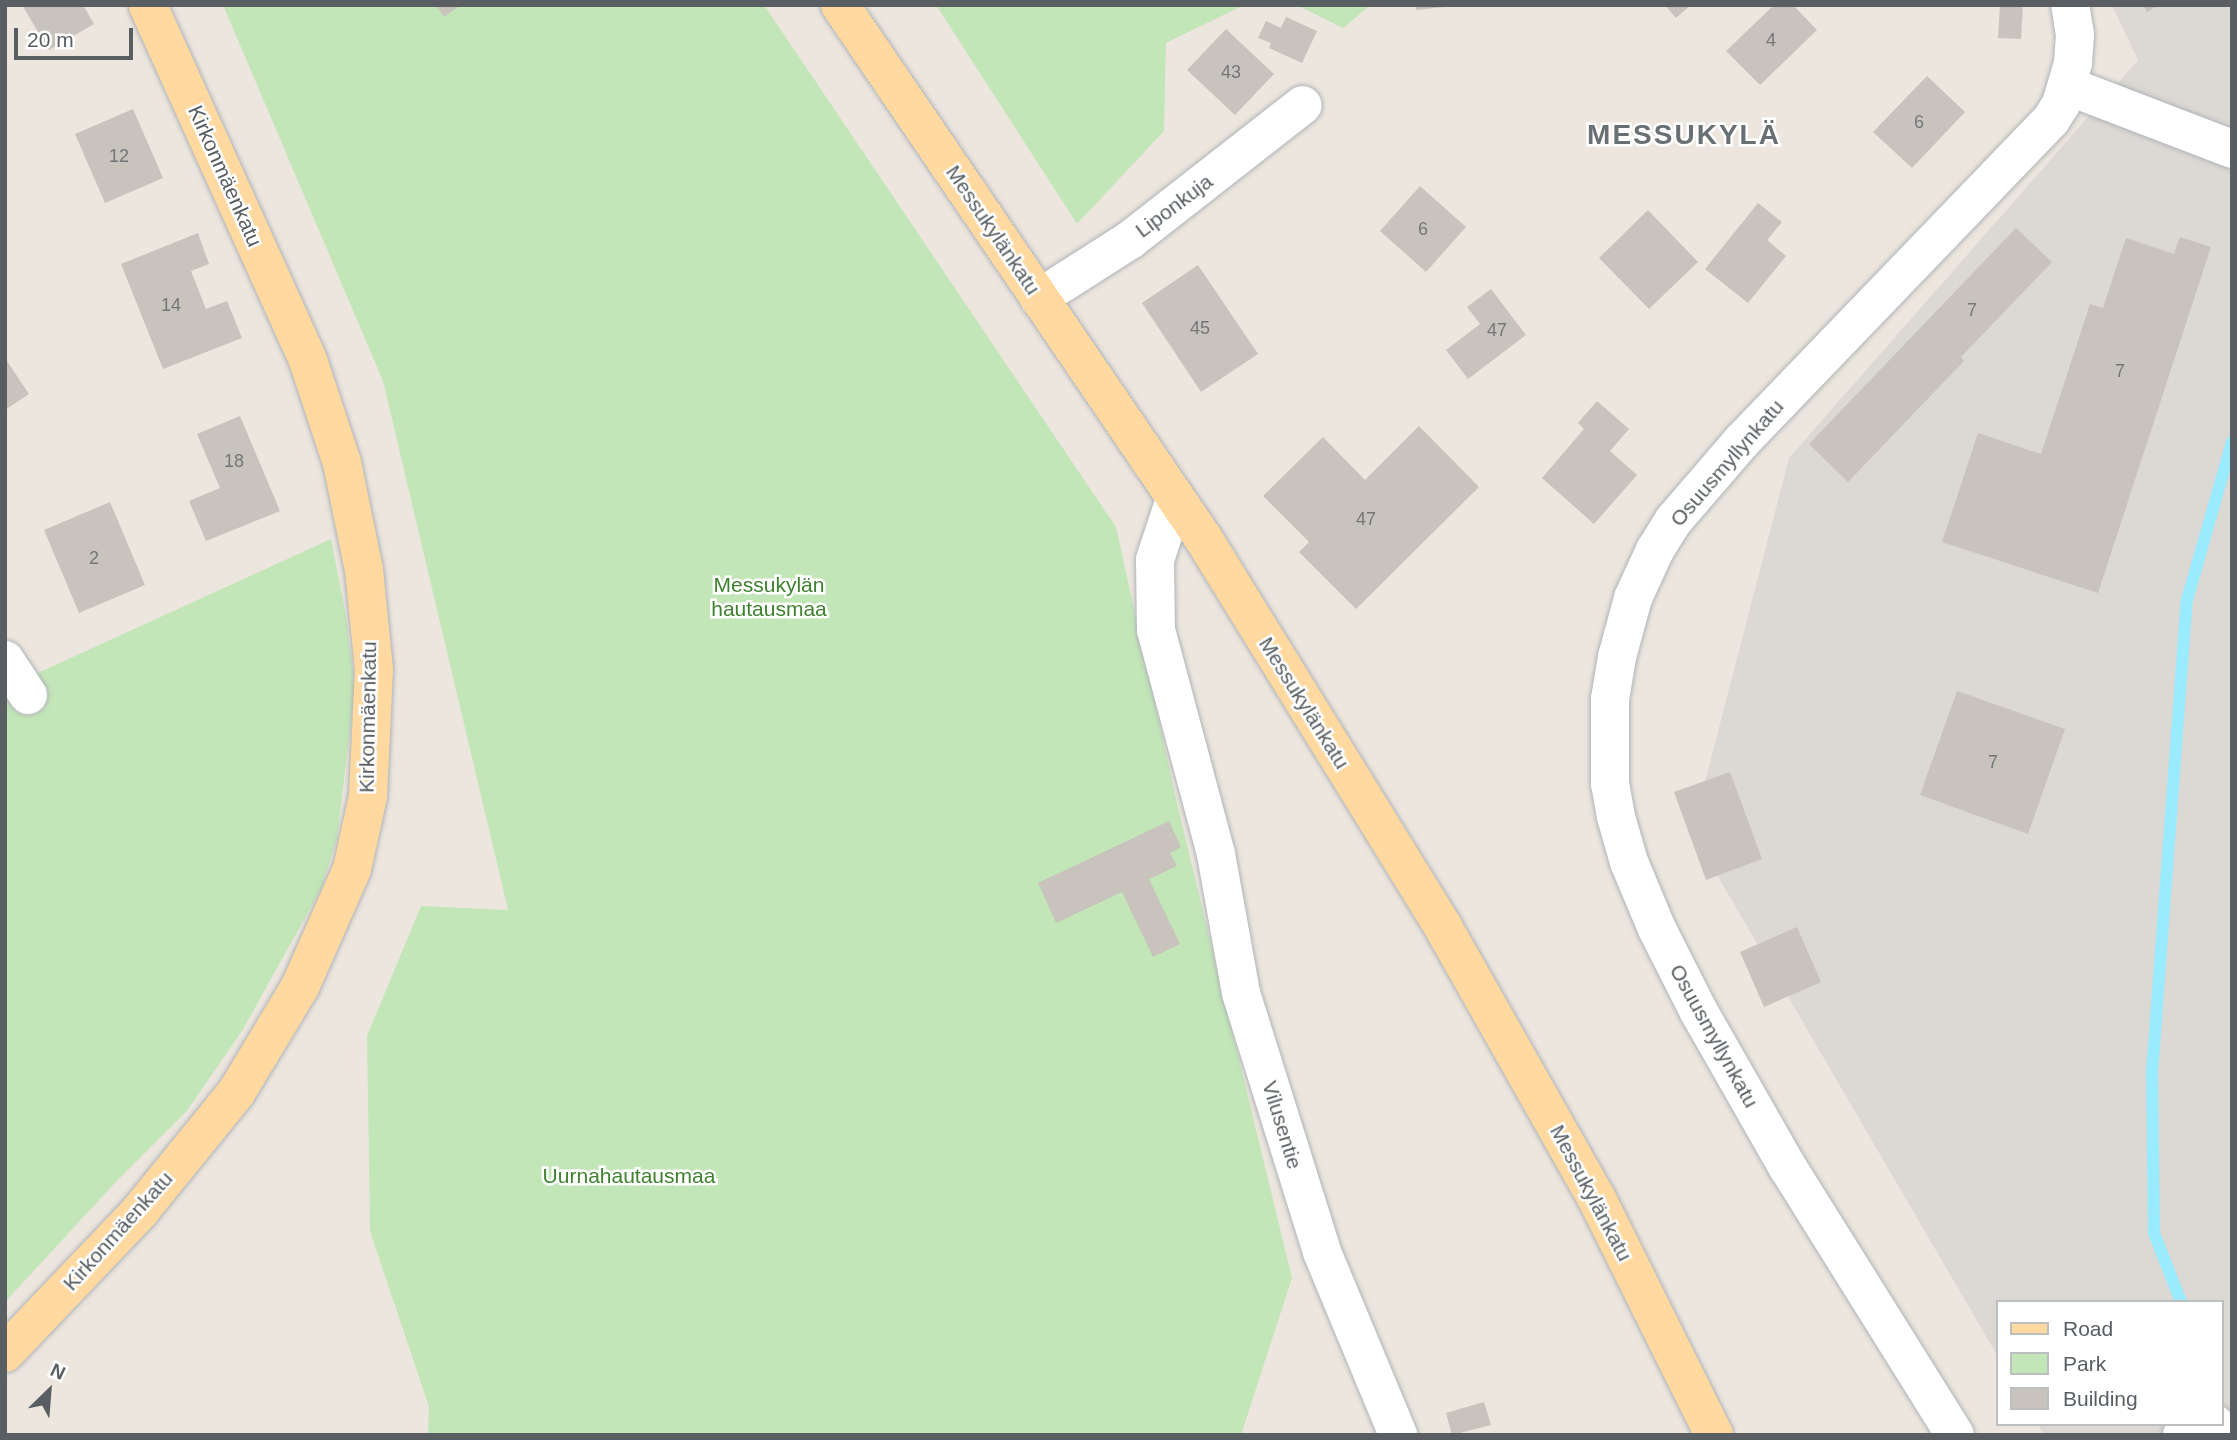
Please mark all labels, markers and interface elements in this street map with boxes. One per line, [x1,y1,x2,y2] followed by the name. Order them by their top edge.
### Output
[18,14,136,58] scale bar
[27,28,74,51] text: 20 m
[1766,29,1776,51] house number: 4
[1221,61,1241,83] house number: 43
[183,102,267,250] street label: Kirkonmäenkatu
[1914,111,1924,133] house number: 6
[1588,118,1780,152] district label: MESSUKYLÄ
[109,145,129,167] house number: 12
[940,161,1046,299] street label: Messukylänkatu
[1131,169,1217,243] street label: Liponkuja
[1418,218,1428,240] house number: 6
[161,294,181,316] house number: 14
[1967,299,1977,321] house number: 7
[1190,317,1210,339] house number: 45
[1487,319,1507,341] house number: 47
[2115,360,2125,382] house number: 7
[1665,394,1789,532] street label: Osuusmyllynkatu
[224,450,244,472] house number: 18
[1356,508,1376,530] house number: 47
[89,547,99,569] house number: 2
[711,572,827,622] park label: Messukylän hautausmaa
[1253,632,1355,774] street label: Messukylänkatu
[354,641,382,793] street label: Kirkonmäenkatu
[1988,751,1998,773] house number: 7
[1664,960,1764,1112] street label: Osuusmyllynkatu
[1257,1078,1307,1172] street label: Vilusentie
[1545,1121,1637,1265] street label: Messukylänkatu
[543,1163,715,1189] park label: Uurnahautausmaa
[58,1166,178,1296] street label: Kirkonmäenkatu
[1996,1300,2223,1426] legend
[2063,1317,2113,1340] text: Road
[2063,1352,2106,1375] text: Park
[14,1356,84,1426] north arrow
[47,1359,69,1384] text: N
[2063,1387,2138,1410] text: Building

